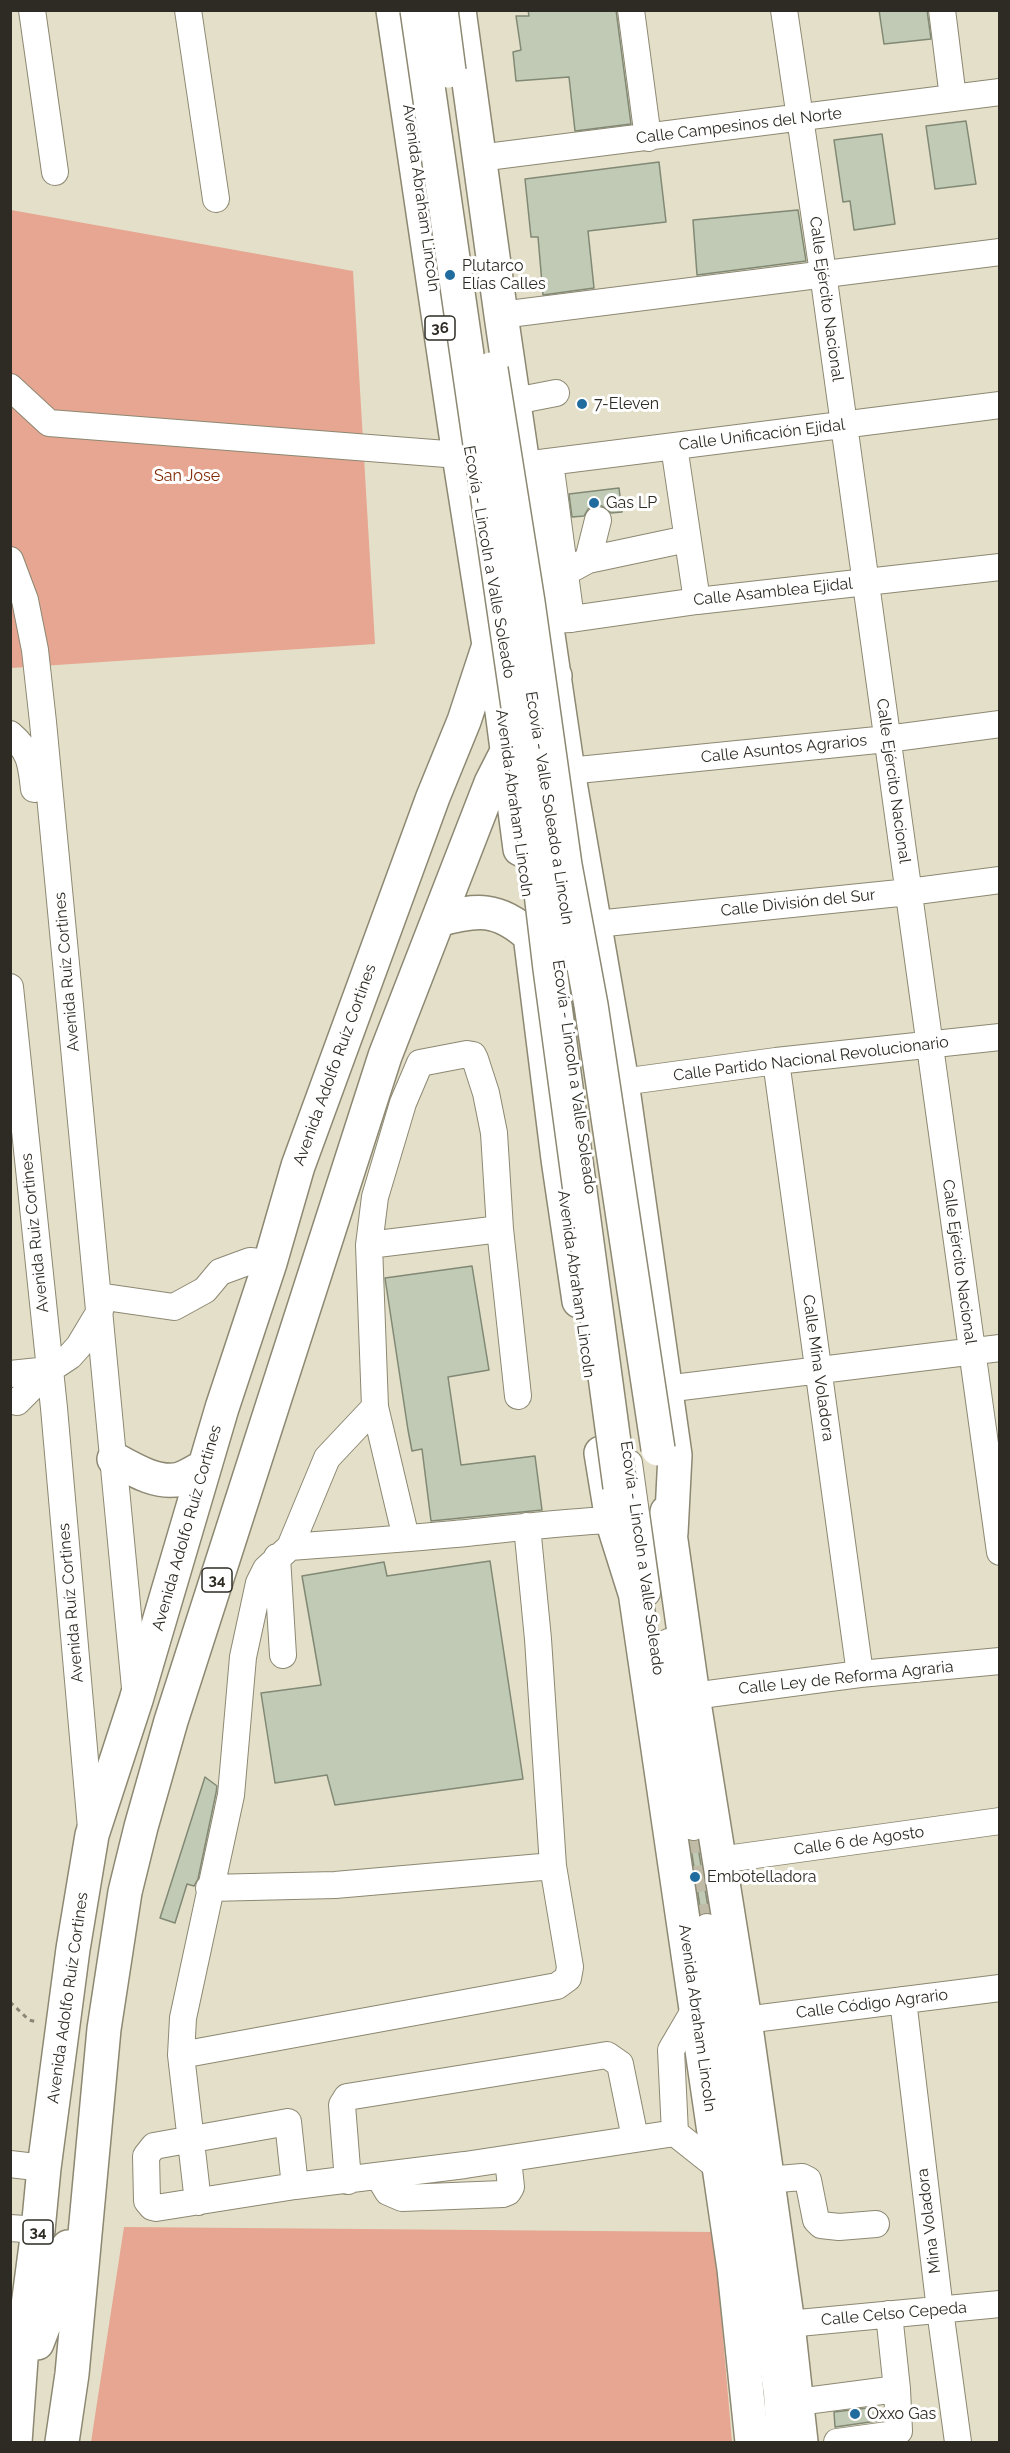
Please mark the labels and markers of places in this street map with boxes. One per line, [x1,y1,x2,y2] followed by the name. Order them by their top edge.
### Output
[462,256,546,294] place label: Plutarco Elías Calles
[443,268,457,282] marker: Plutarco Elías Calles
[594,394,659,414] place label: 7-Eleven
[575,397,589,411] marker: 7-Eleven
[606,493,657,513] place label: Gas LP
[587,496,601,510] marker: Gas LP
[707,1867,816,1887] place label: Embotelladora
[688,1870,702,1884] marker: Embotelladora
[867,2404,936,2424] place label: Oxxo Gas
[848,2407,862,2421] marker: Oxxo Gas

